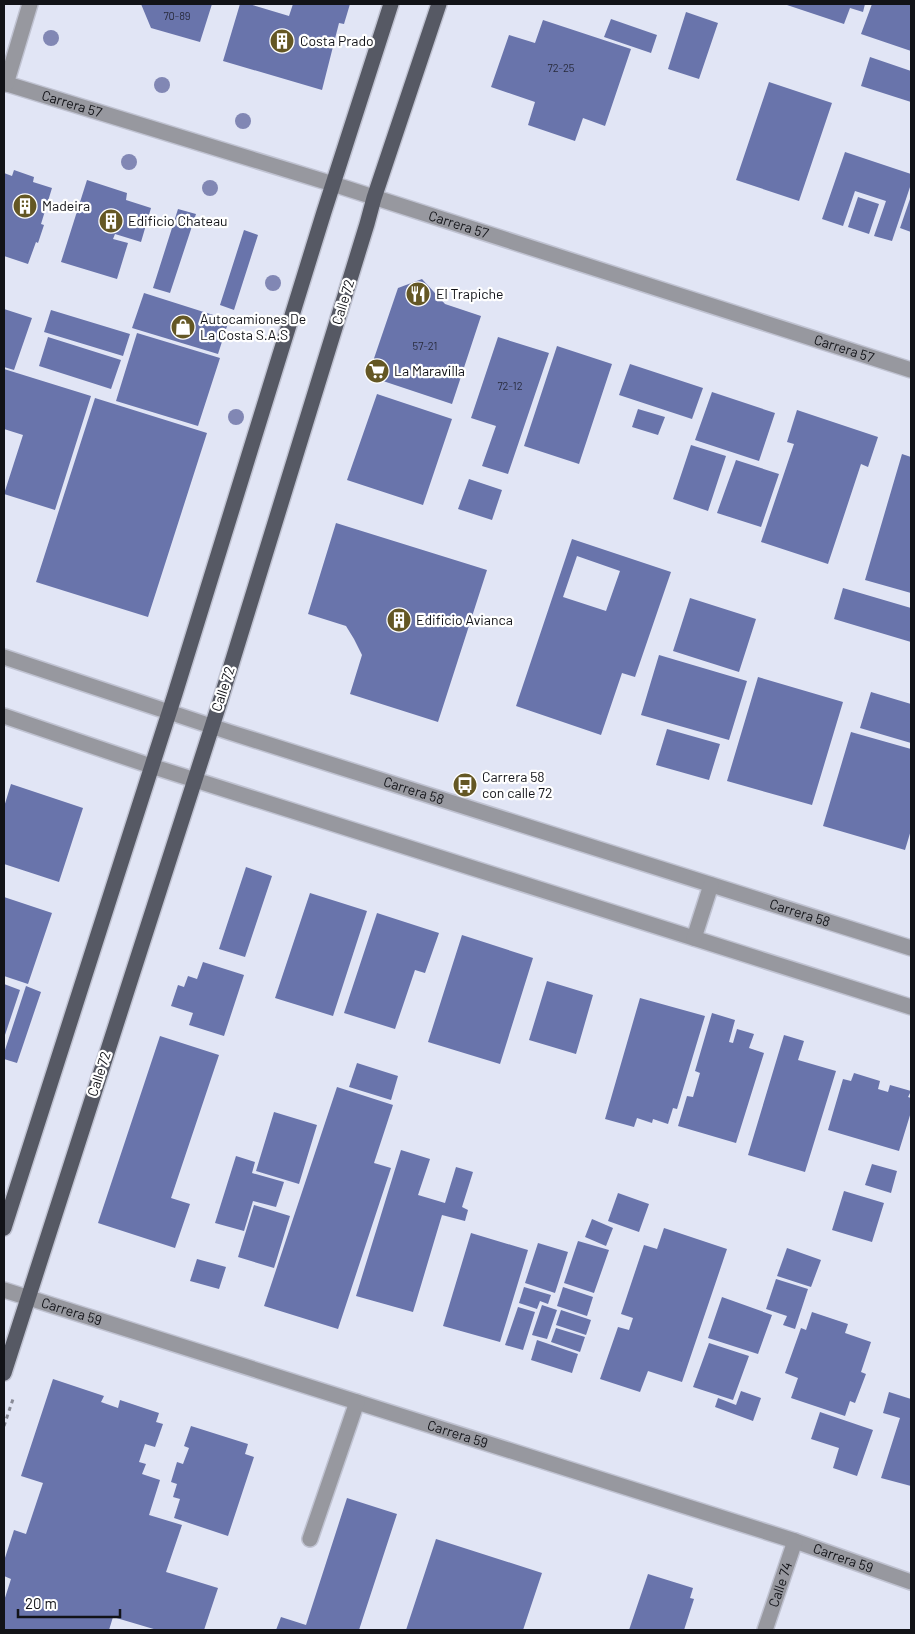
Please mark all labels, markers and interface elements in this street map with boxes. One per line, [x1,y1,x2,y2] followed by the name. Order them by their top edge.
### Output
[163,9,191,22] house number: 70-89
[269,28,295,54] building icon: Costa Prado
[300,32,374,49] place label: Costa Prado
[548,61,575,74] house number: 72-25
[40,86,105,121] street label: Carrera 57
[12,193,38,219] building icon: Madeira
[42,197,90,214] place label: Madeira
[427,206,491,242] street label: Carrera 57
[98,208,124,234] building icon: Edificio Chateau
[128,212,228,229] place label: Edificio Chateau
[328,277,357,327] street label: Calle 72
[405,281,431,307] restaurant icon: El Trapiche
[436,285,503,302] place label: El Trapiche
[200,310,306,343] place label: Autocamiones De La Costa S.A.S
[170,314,196,340] shop icon: Autocamiones De La Costa S.A.S
[812,330,877,366] street label: Carrera 57
[413,339,437,352] house number: 57-21
[364,358,390,384] supermarket icon: La Maravilla
[394,362,465,379] place label: La Maravilla
[497,379,523,392] house number: 72-12
[386,607,412,633] building icon: Edificio Avianca
[416,611,513,628] place label: Edificio Avianca
[207,664,238,714] street label: Calle 72
[482,768,552,801] place label: Carrera 58 con calle 72
[381,772,446,808] street label: Carrera 58
[452,772,478,798] bus stop icon: Carrera 58 con calle 72
[768,895,832,930] street label: Carrera 58
[83,1049,114,1099] street label: Calle 72
[39,1293,104,1329] street label: Carrera 59
[425,1416,490,1451] street label: Carrera 59
[811,1539,876,1576] street label: Carrera 59
[764,1560,795,1609] street label: Calle 74
[18,1586,120,1618] scale bar
[25,1594,57,1612] text: 20 m

